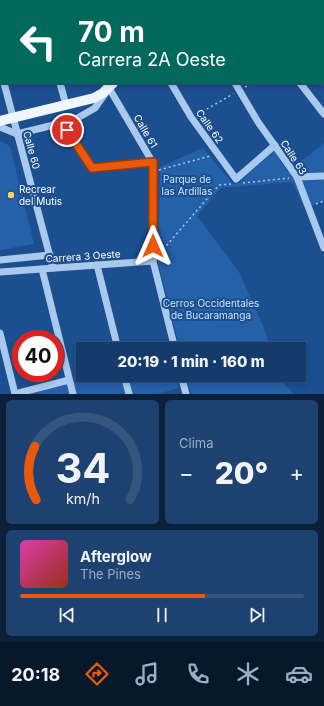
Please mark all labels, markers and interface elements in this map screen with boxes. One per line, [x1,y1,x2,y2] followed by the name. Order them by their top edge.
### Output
[78,15,145,49] text: 70 m
[12,16,64,68] icon: left
[78,49,226,70] text: Carrera 2A Oeste
[194,107,226,145] street label: Calle 62
[132,112,160,150] street label: Calle 61
[50,113,84,147] pin
[56,119,78,141] icon: arrive
[21,130,43,170] street label: Calle 60
[278,137,310,177] street label: Calle 63
[162,173,212,197] park label: Parque de las Ardillas
[19,183,62,207] place label: Recrear del Mutis
[6,190,16,200] marker: Recrear del Mutis
[132,225,174,267] position arrow
[45,247,121,265] street label: Carrera 3 Oeste
[163,297,259,321] park label: Cerros Occidentales de Bucaramanga
[12,330,64,382] speed limit sign: 40
[117,352,265,371] text: 20:19 · 1 min · 160 m
[179,435,213,451] text: Clima
[55,443,110,493] text: 34
[215,455,268,491] text: 20°
[179,460,194,486] text: −
[289,460,304,486] text: +
[66,490,99,507] text: km/h
[80,547,152,566] text: Afterglow
[80,566,141,582] text: The Pines
[56,604,78,626] icon: previous
[151,604,173,626] icon: pause
[246,604,268,626] icon: next
[83,660,111,688] icon: directions
[133,660,161,688] icon: music
[184,660,212,688] icon: phone
[234,660,262,688] icon: climate
[285,660,313,688] icon: car
[11,664,60,685] text: 20:18

